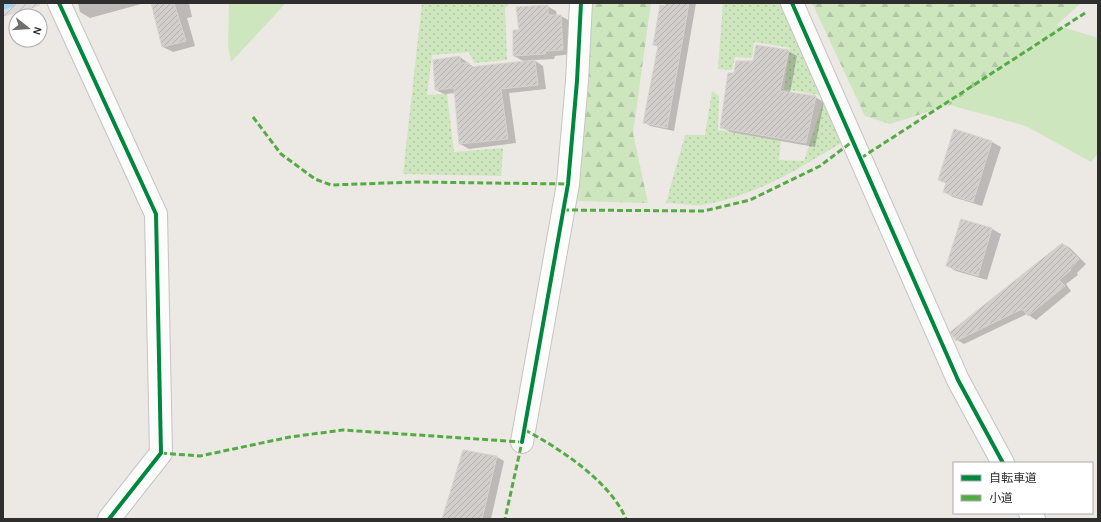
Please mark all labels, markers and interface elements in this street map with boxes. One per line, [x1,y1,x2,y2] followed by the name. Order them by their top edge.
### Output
[8,8,48,48] north arrow
[30,25,44,36] text: N
[953,462,1093,514] legend
[989,471,1037,485] text: 自転車道
[989,491,1013,505] text: 小道

